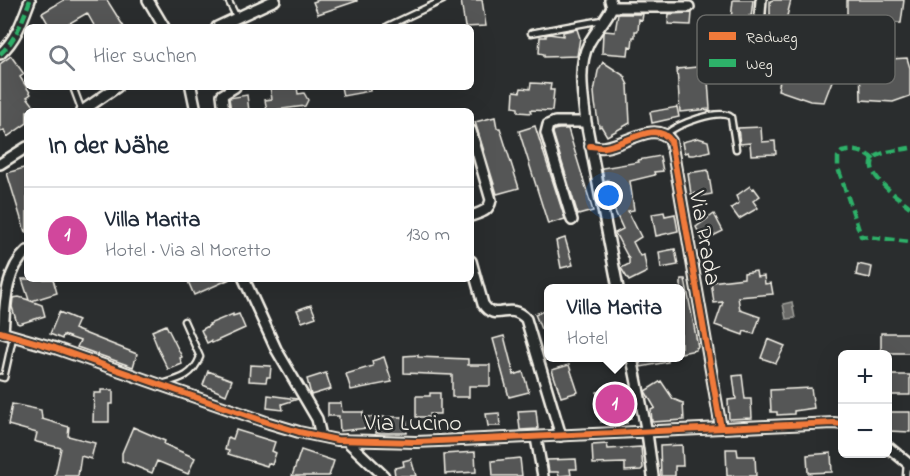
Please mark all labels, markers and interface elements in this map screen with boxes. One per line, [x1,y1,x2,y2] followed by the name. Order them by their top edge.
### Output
[697,15,895,84] legend
[24,24,474,90] search box
[746,26,797,50] text: Radweg
[45,41,78,74] icon: search
[93,41,197,73] text: Hier suchen
[746,53,773,77] text: Weg
[48,128,169,166] text: In der Nähe
[594,181,623,210] your location
[678,188,729,288] street label: Via Prada
[105,205,200,237] text: Villa Marita
[64,221,71,250] text: 1
[406,221,450,250] text: 130 m
[105,237,271,266] text: Hotel · Via al Moretto
[544,284,685,362] popup
[567,293,662,325] text: Villa Marita
[567,325,608,354] text: Hotel
[838,350,892,458] map controls
[838,350,892,404] button: +
[596,382,634,426] pin: 1
[838,404,892,458] button: −
[363,407,462,442] street label: Via Lucino

